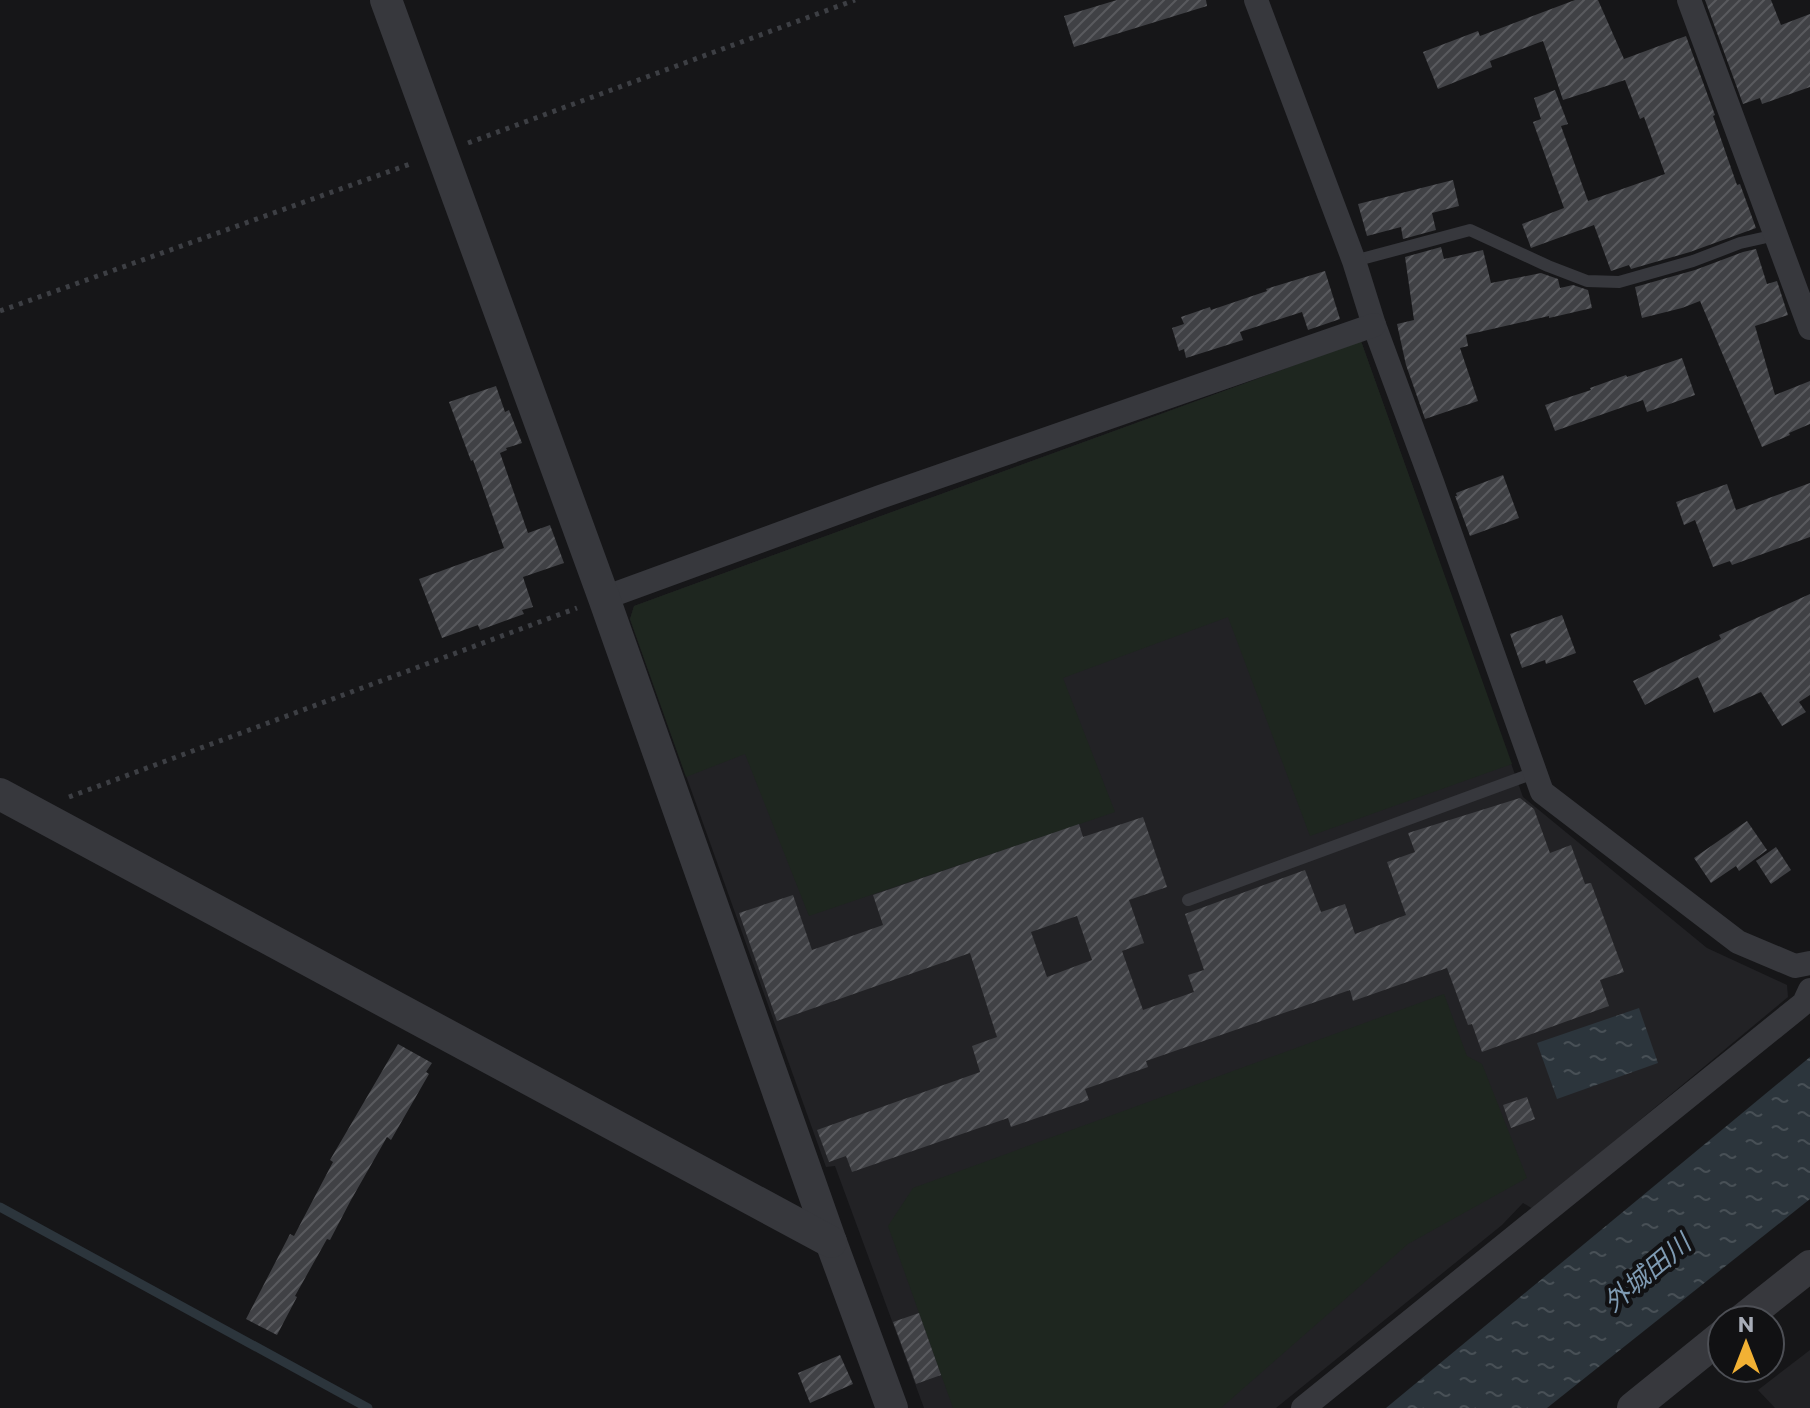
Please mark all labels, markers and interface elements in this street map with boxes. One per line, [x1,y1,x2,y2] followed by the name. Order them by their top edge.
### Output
[1596,1225,1698,1317] water label: 外城田川
[1706,1304,1786,1384] north arrow
[1738,1310,1754,1337] text: N

